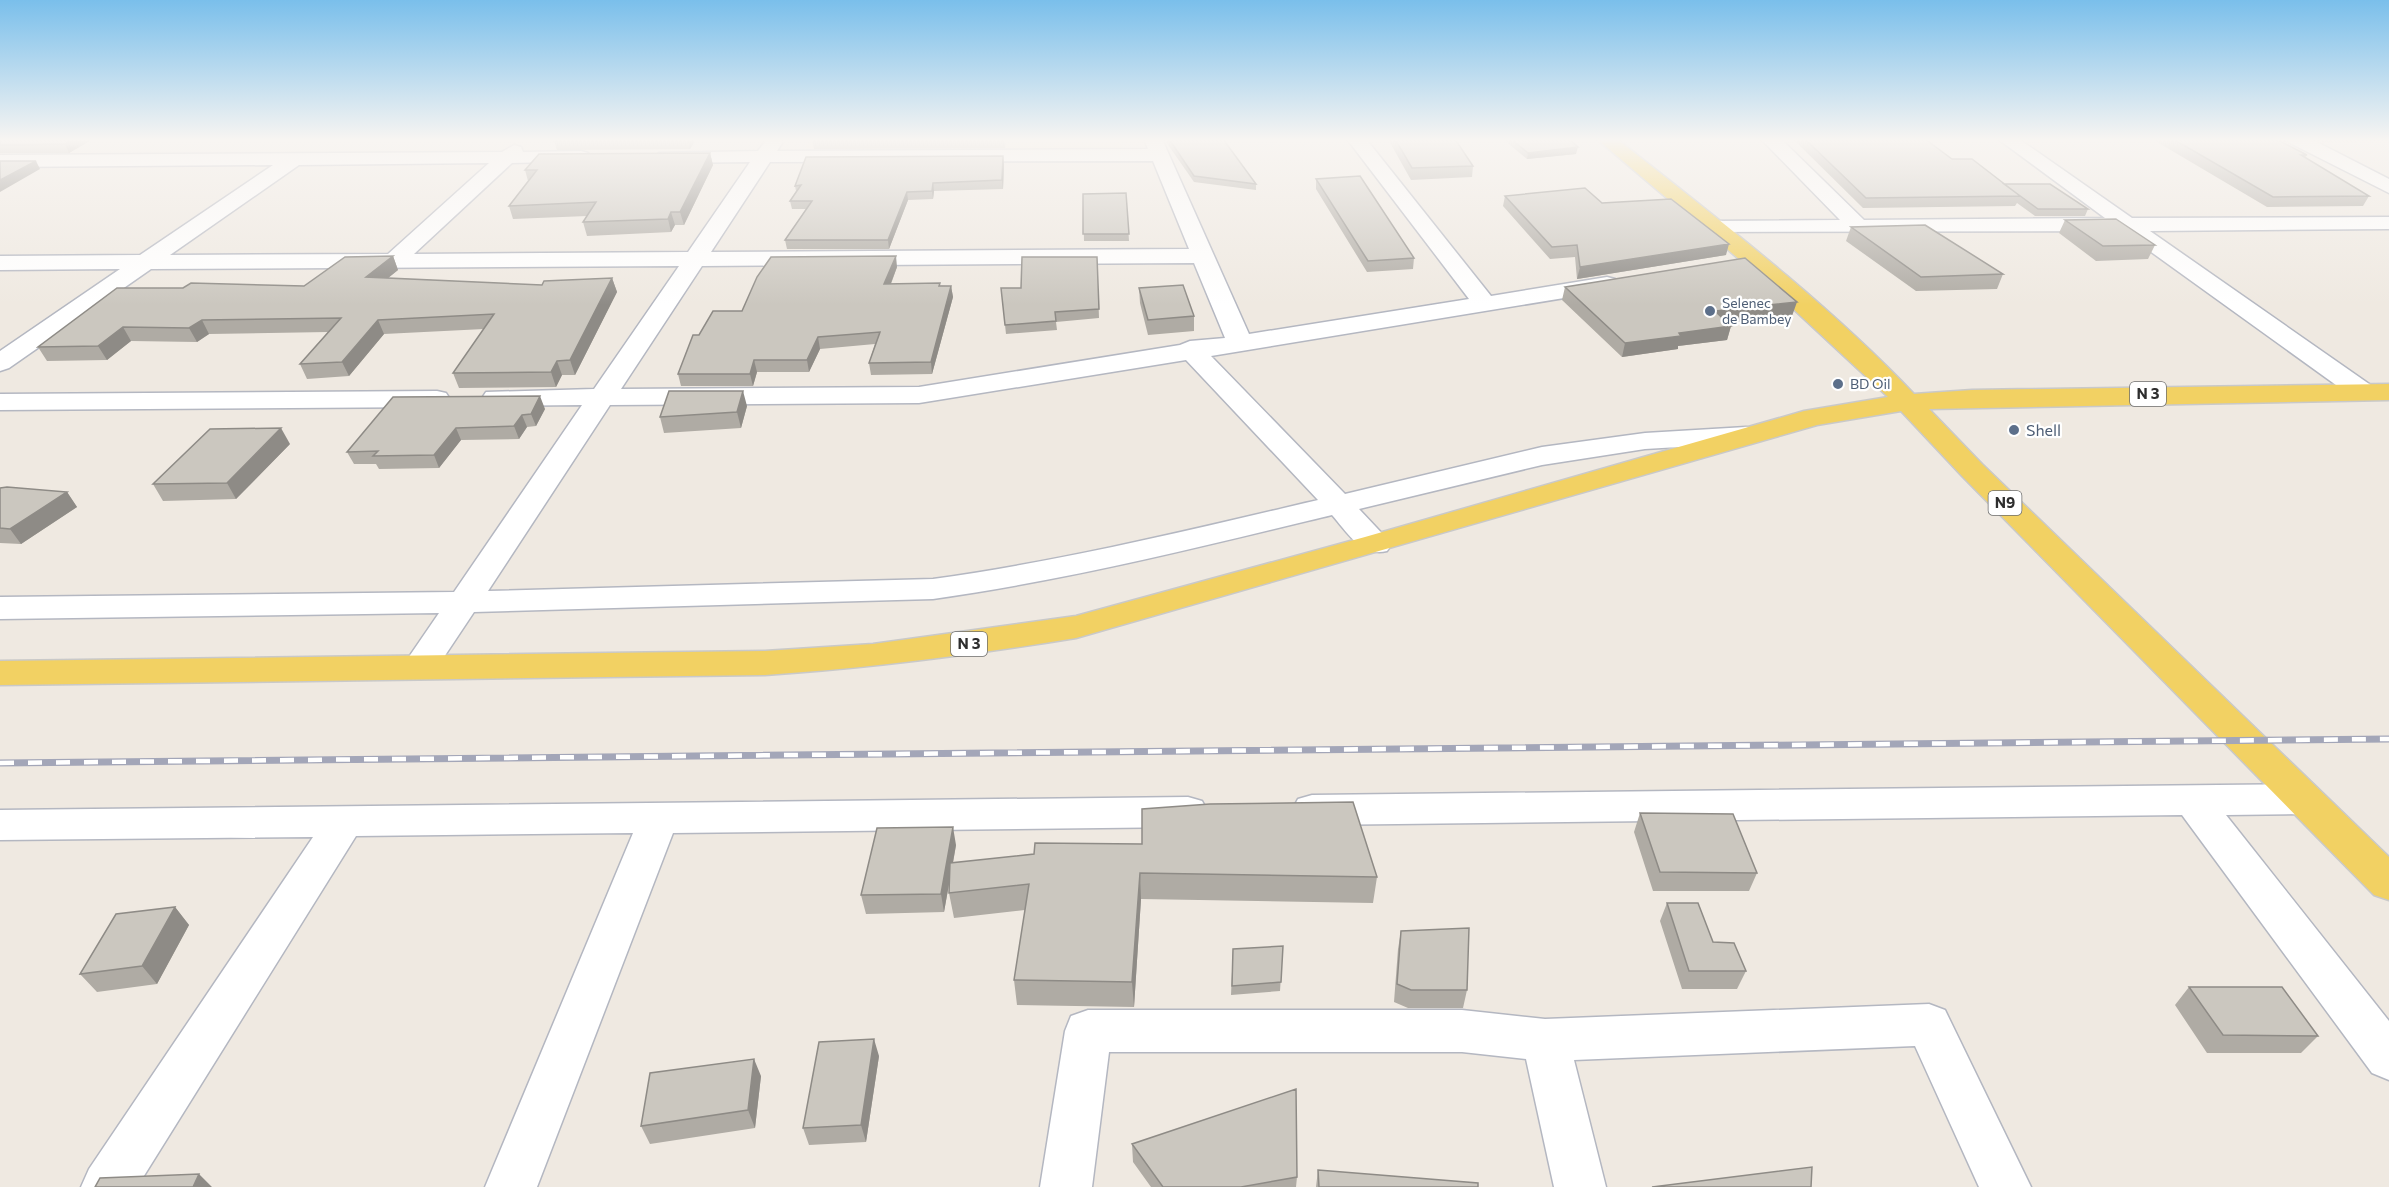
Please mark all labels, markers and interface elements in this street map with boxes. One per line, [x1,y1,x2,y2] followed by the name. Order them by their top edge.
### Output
[1722,294,1791,327] place label: Selenec de Bambey
[1703,304,1717,318] marker: Selenec de Bambey
[1850,375,1891,392] place label: BD Oil
[1831,377,1845,391] marker: BD Oil
[2130,382,2166,406] road number: N 3
[2026,420,2061,439] place label: Shell
[2007,423,2021,437] marker: Shell
[1988,491,2022,515] road number: N9
[951,632,987,656] road number: N 3

